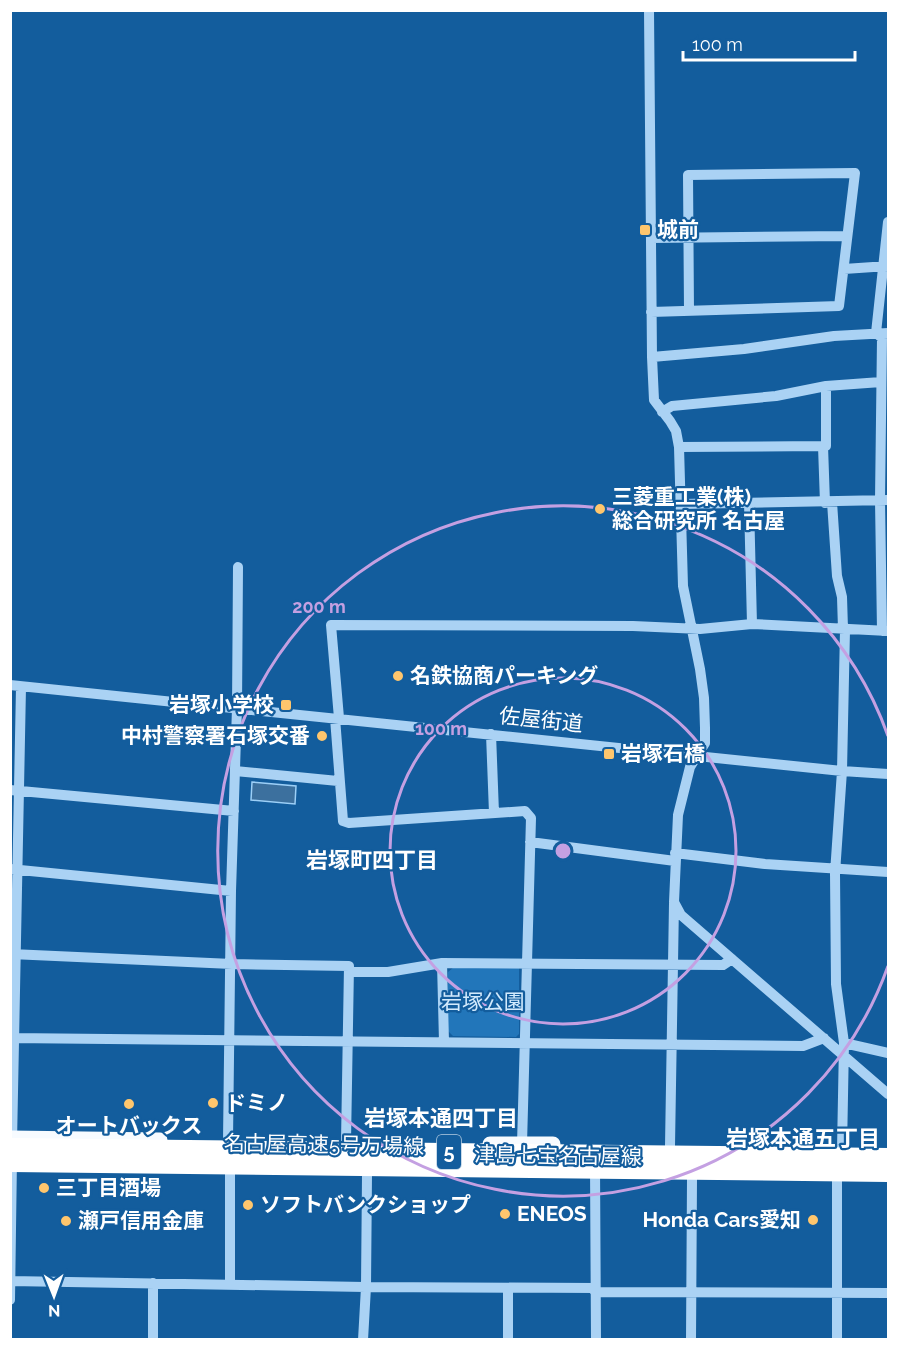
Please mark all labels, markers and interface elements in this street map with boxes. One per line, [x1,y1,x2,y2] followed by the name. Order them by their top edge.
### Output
[683,24,856,62] scale bar
[692,34,743,55] text: 100 m
[657,217,699,242] place label: 城前
[638,223,652,237] marker: 城前
[612,484,785,533] place label: 三菱重工業(株) 総合研究所 名古屋
[593,502,607,516] marker: 三菱重工業(株) 総合研究所 名古屋
[292,596,346,617] text: 200 m
[410,663,598,688] place label: 名鉄協商パーキング
[391,669,405,683] marker: 名鉄協商パーキング
[169,692,274,717] place label: 岩塚小学校
[279,698,293,712] marker: 岩塚小学校
[498,703,584,736] street label: 佐屋街道
[415,718,467,739] text: 100 m
[121,723,310,748] place label: 中村警察署石塚交番
[315,729,329,743] marker: 中村警察署石塚交番
[621,741,705,766] place label: 岩塚石橋
[602,747,616,761] marker: 岩塚石橋
[553,841,573,861] centre of rings
[306,847,438,873] district label: 岩塚町四丁目
[441,989,525,1014] park label: 岩塚公園
[225,1090,288,1115] place label: ドミノ
[206,1096,220,1110] marker: ドミノ
[122,1097,136,1111] marker: オートバックス
[364,1105,518,1131] district label: 岩塚本通四丁目
[56,1113,202,1138] place label: オートバックス
[726,1125,880,1151] district label: 岩塚本通五丁目
[224,1130,424,1159] street label: 名古屋高速5号万場線
[437,1135,461,1169] road number: 5
[474,1142,642,1169] street label: 津島七宝名古屋線
[56,1175,161,1200] place label: 三丁目酒場
[37,1181,51,1195] marker: 三丁目酒場
[260,1192,471,1217] place label: ソフトバンクショップ
[241,1198,255,1212] marker: ソフトバンクショップ
[517,1201,587,1226] place label: ENEOS
[498,1207,512,1221] marker: ENEOS
[643,1207,801,1232] place label: Honda Cars愛知
[78,1208,204,1233] place label: 瀬戸信用金庫
[806,1213,820,1227] marker: Honda Cars愛知
[59,1214,73,1228] marker: 瀬戸信用金庫
[24,1266,84,1326] north arrow
[48,1301,61,1320] text: N

